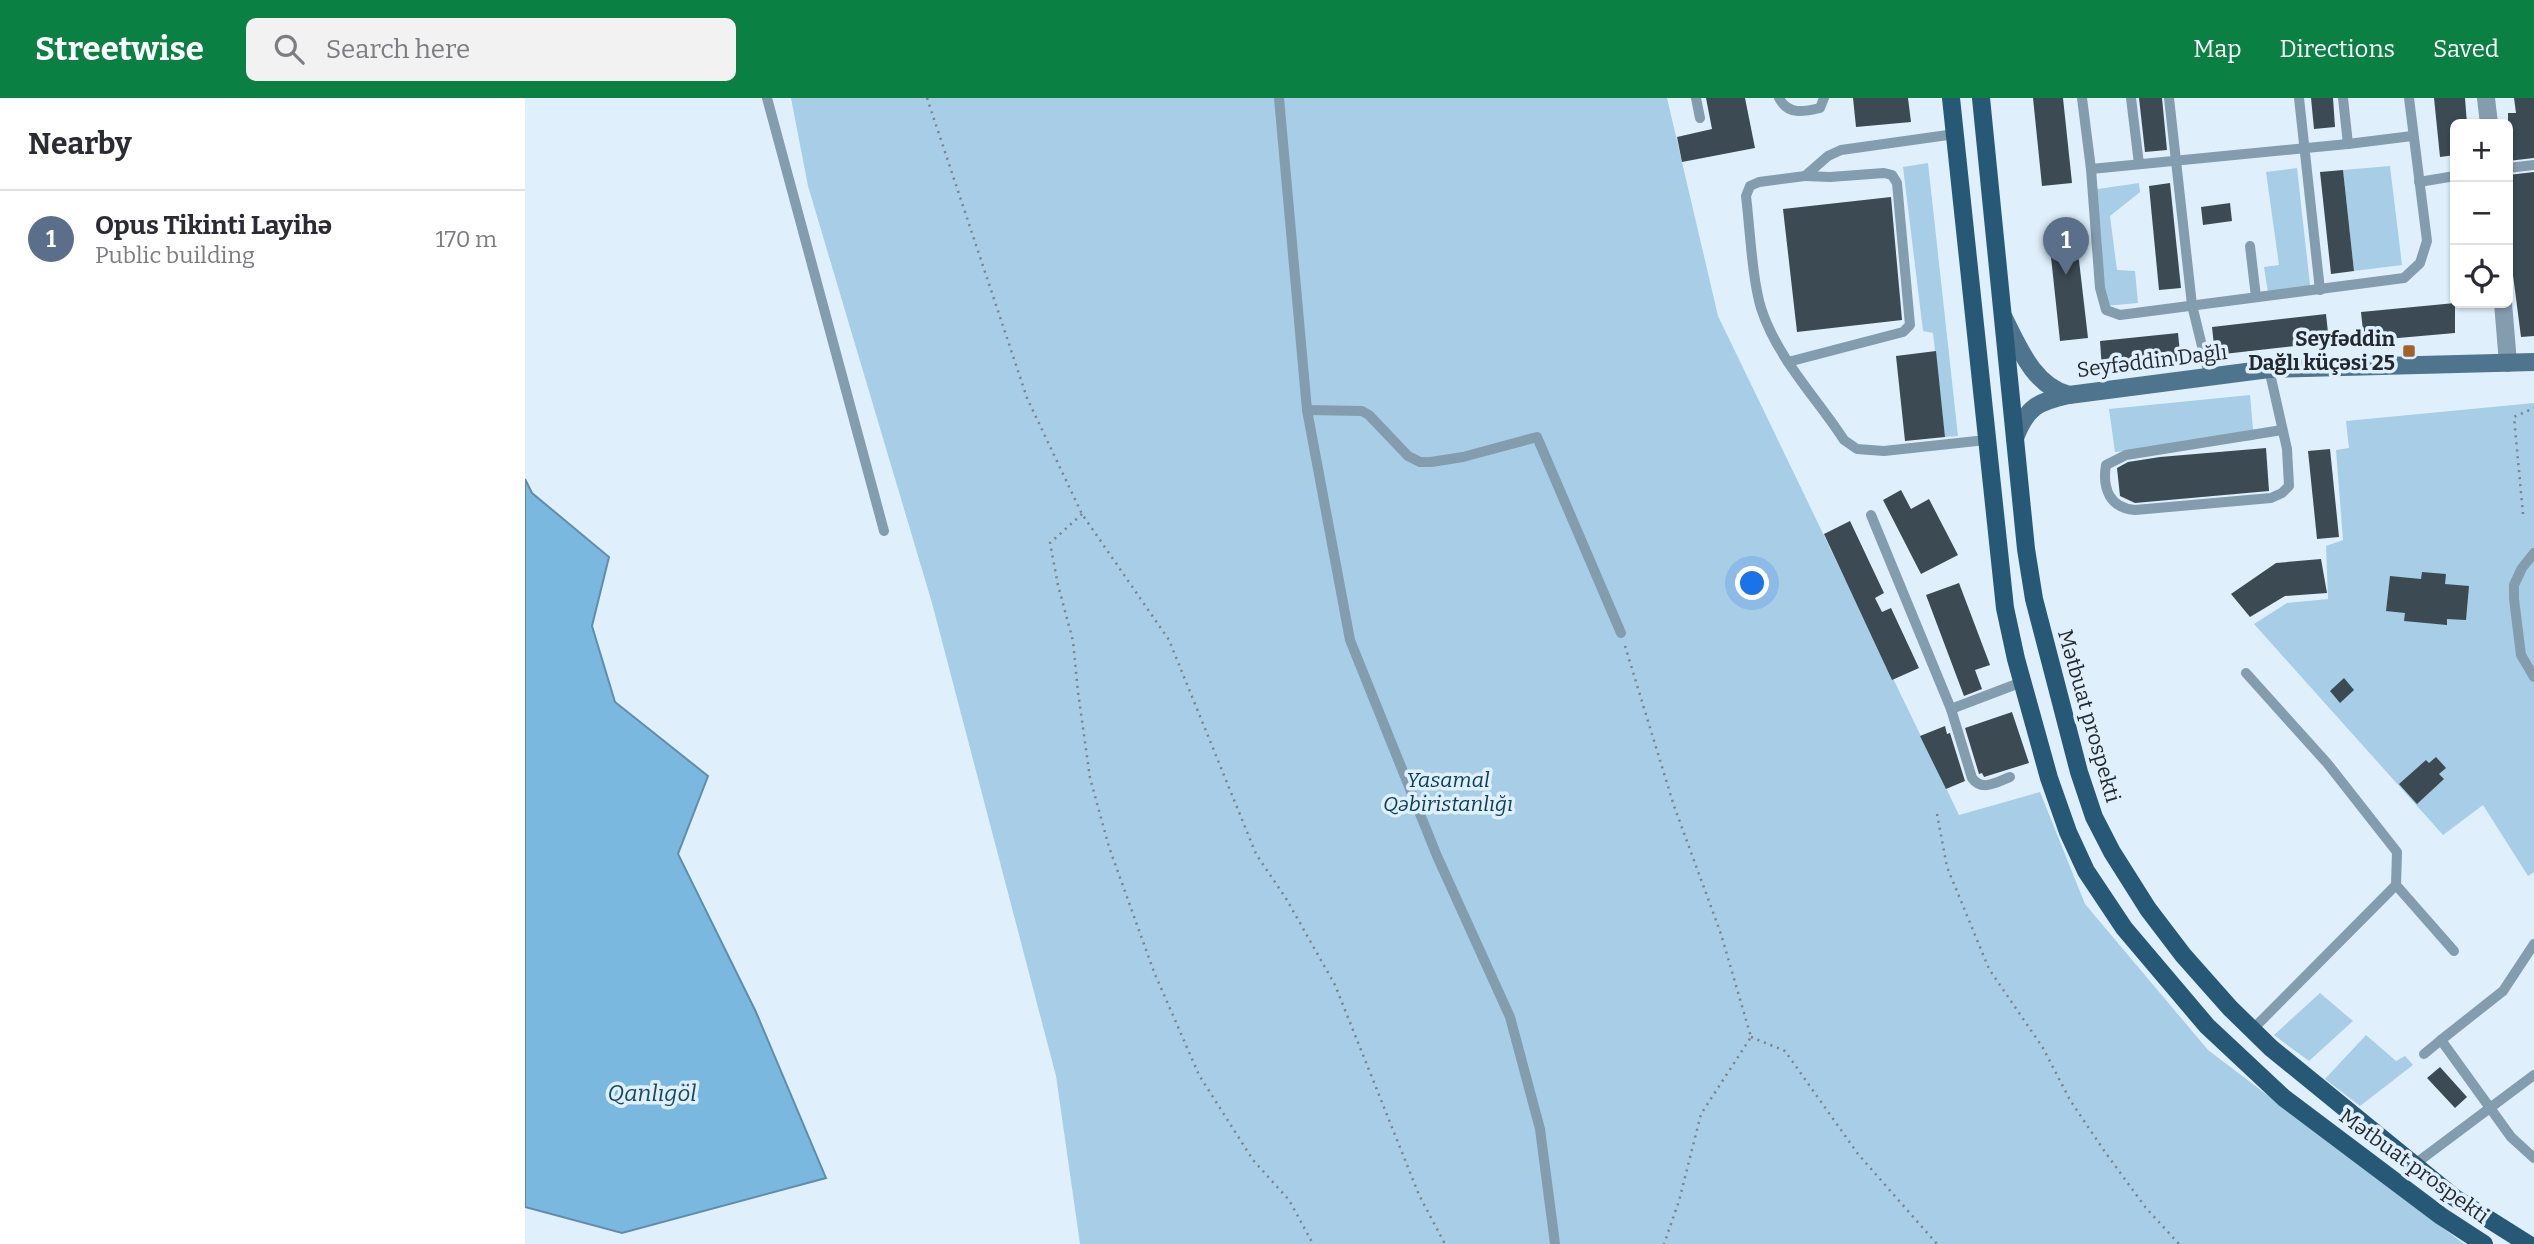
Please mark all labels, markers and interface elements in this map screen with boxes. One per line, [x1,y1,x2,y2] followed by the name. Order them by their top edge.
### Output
[246,18,736,81] search box
[35,29,204,69] text: Streetwise
[270,30,308,68] icon: search
[326,34,470,65] text: Search here
[2193,35,2242,63] text: Map
[2280,35,2395,63] text: Directions
[2433,35,2499,63] text: Saved
[2450,119,2513,308] map controls
[2450,119,2513,182] button: +
[28,126,132,162] text: Nearby
[2450,182,2513,245] button: −
[95,210,332,241] text: Opus Tikinti Layihə
[2043,217,2089,275] pin: 1
[46,225,56,253] text: 1
[435,225,497,253] text: 170 m
[95,241,255,269] text: Public building
[2450,245,2513,308] button: locate
[2248,326,2395,376] place label: Seyfəddin Dağlı küçəsi 25
[2075,339,2229,383] street label: Seyfəddin Dağlı
[2401,343,2417,359] marker: Seyfəddin Dağlı küçəsi 25
[1735,566,1769,600] your location
[2052,627,2126,805] street label: Mətbuat prospekti
[1383,767,1513,817] park label: Yasamal Qəbiristanlığı
[608,1079,696,1107] water label: Qanlıgöl
[2334,1103,2494,1229] street label: Mətbuat prospekti

